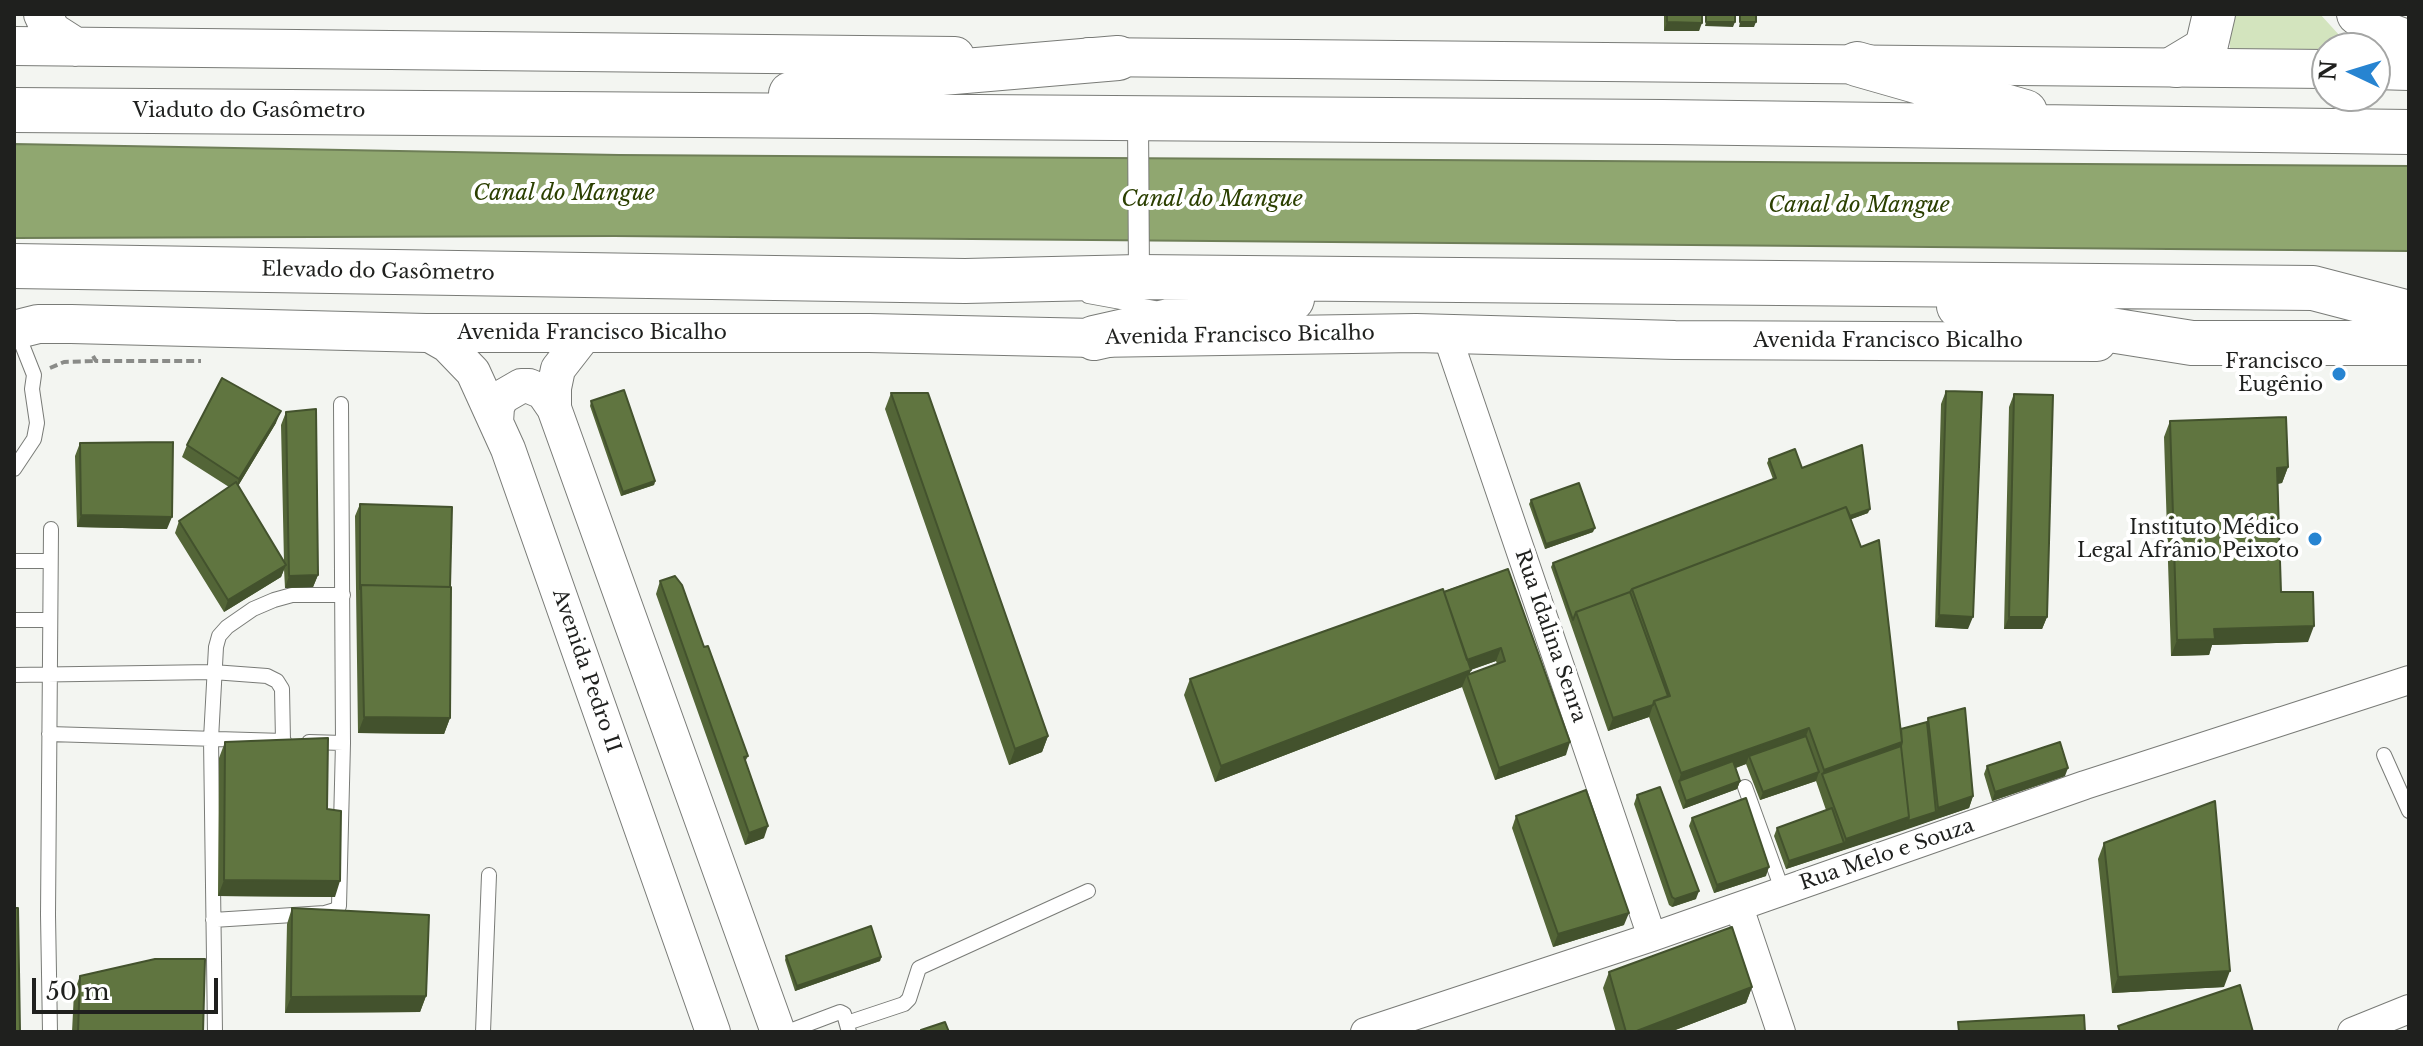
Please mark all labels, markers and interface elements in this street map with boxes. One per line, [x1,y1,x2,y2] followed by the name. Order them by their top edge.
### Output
[2311,32,2391,112] north arrow
[2314,59,2343,82] text: N
[133,99,365,123] street label: Viaduto do Gasômetro
[473,181,655,207] water label: Canal do Mangue
[1121,187,1303,213] water label: Canal do Mangue
[1768,193,1950,219] water label: Canal do Mangue
[261,258,495,286] street label: Elevado do Gasômetro
[457,321,727,345] street label: Avenida Francisco Bicalho
[1105,322,1375,350] street label: Avenida Francisco Bicalho
[1753,329,2023,353] street label: Avenida Francisco Bicalho
[2225,350,2323,397] place label: Francisco Eugênio
[2330,365,2348,383] marker: Francisco Eugênio
[2077,516,2299,563] place label: Instituto Médico Legal Afrânio Peixoto
[2306,530,2324,548] marker: Instituto Médico Legal Afrânio Peixoto
[1509,547,1591,725] street label: Rua Idalina Senra
[547,586,625,756] street label: Avenida Pedro II
[1797,814,1977,896] street label: Rua Melo e Souza
[36,962,222,1012] scale bar
[46,977,109,1006] text: 50 m

